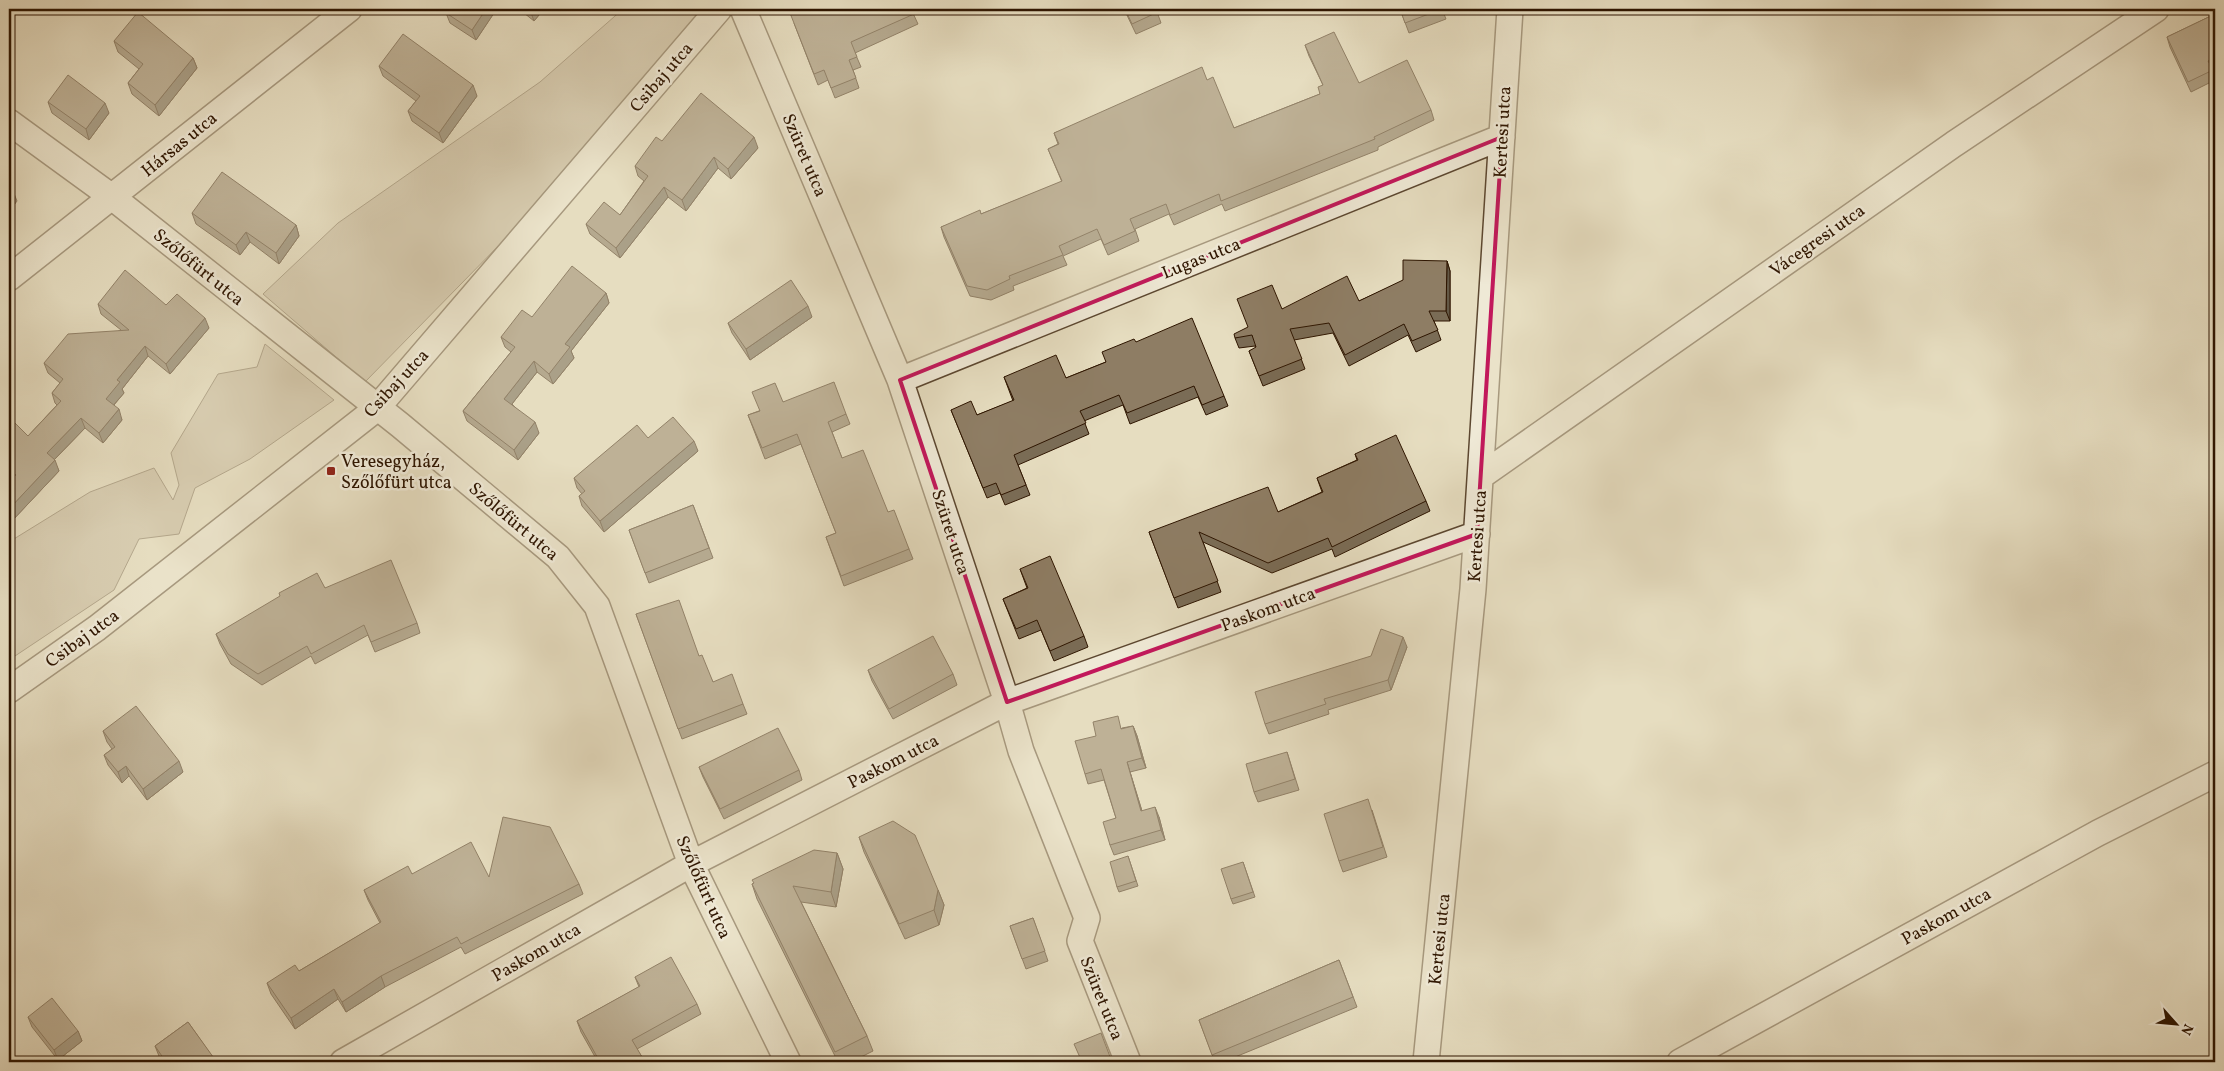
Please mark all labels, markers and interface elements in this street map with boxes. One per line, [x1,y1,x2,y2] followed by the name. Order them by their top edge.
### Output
[625,37,700,119] street label: Csibaj utca
[1489,85,1518,179] street label: Kertesi utca
[137,107,223,184] street label: Hársas utca
[775,110,832,201] street label: Szüret utca
[1765,199,1871,283] street label: Vácegresi utca
[147,224,249,313] street label: Szőlőfürt utca
[1158,232,1245,287] street label: Lugas utca
[359,344,435,424] street label: Csibaj utca
[341,450,452,496] place label: Veresegyház, Szőlőfürt utca
[325,465,337,477] marker: Veresegyház, Szőlőfürt utca
[463,477,563,567] street label: Szőlőfürt utca
[924,487,975,578] street label: Szüret utca
[1463,489,1494,583] street label: Kertesi utca
[1218,582,1319,639] street label: Paskom utca
[41,604,125,675] street label: Csibaj utca
[844,729,944,796] street label: Paskom utca
[669,832,737,943] street label: Szőlőfürt utca
[1897,882,1996,952] street label: Paskom utca
[1423,892,1458,986] street label: Kertesi utca
[488,918,586,989] street label: Paskom utca
[1072,953,1129,1044] street label: Szüret utca
[2152,998,2202,1048] north arrow
[2175,1020,2197,1038] text: N

